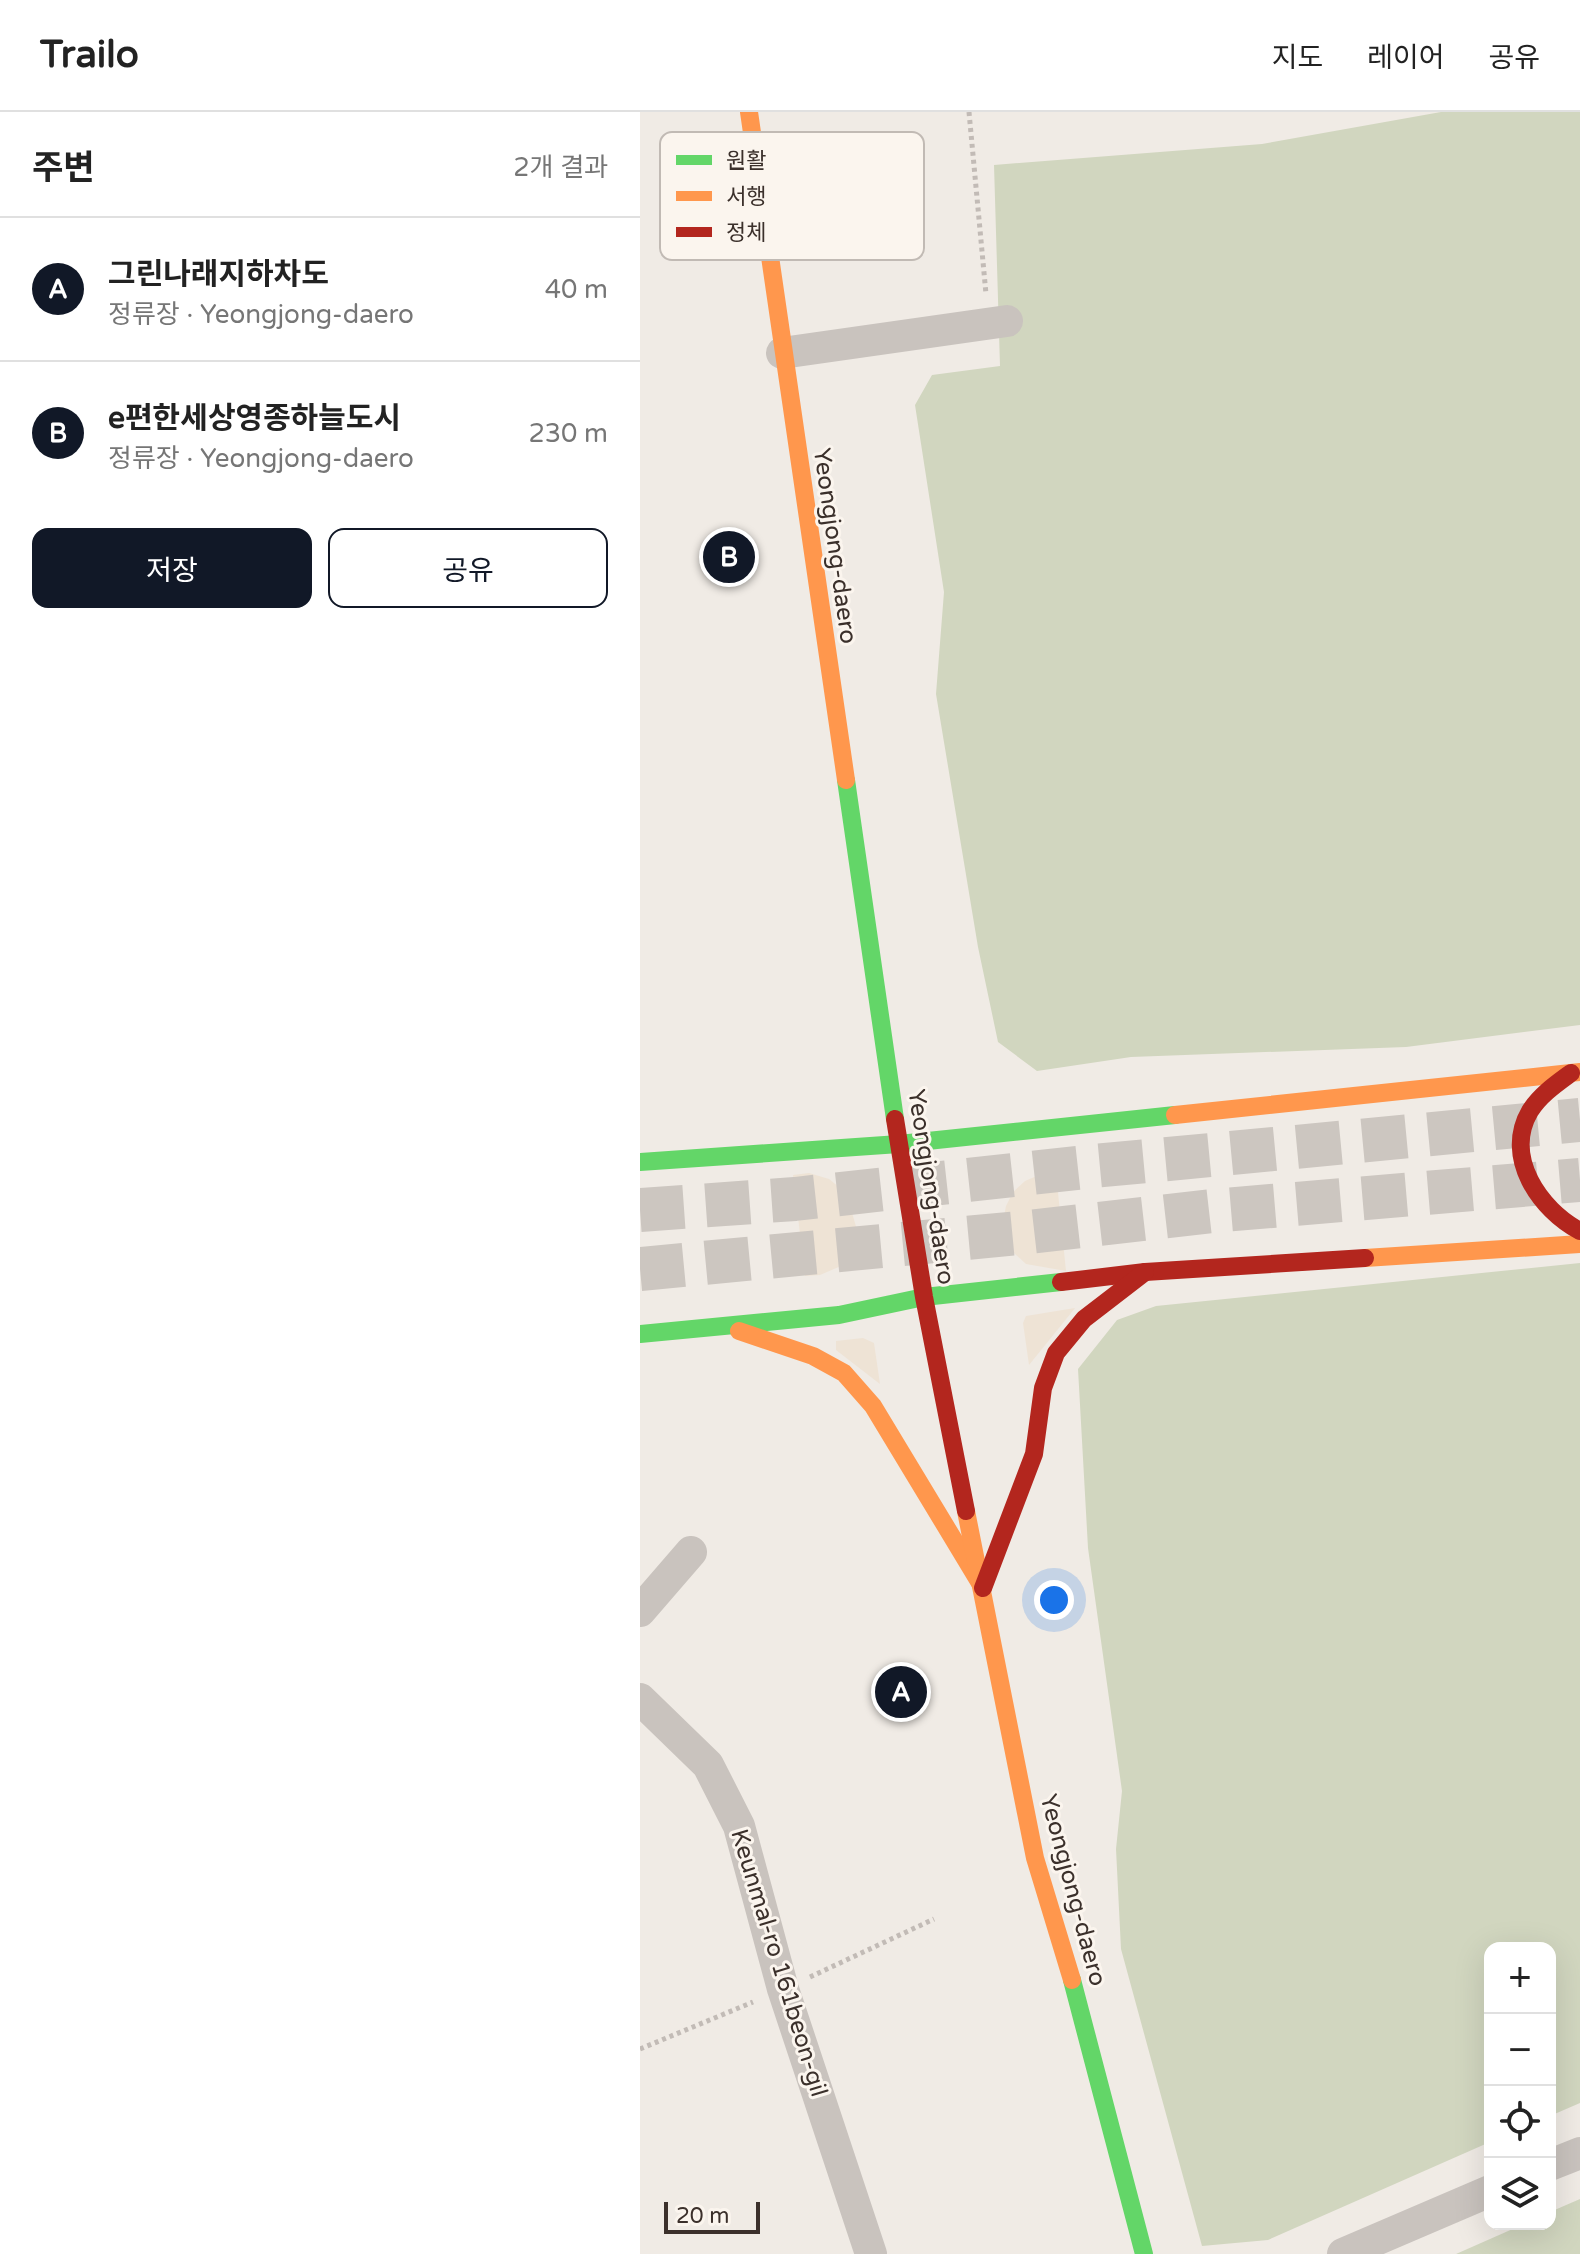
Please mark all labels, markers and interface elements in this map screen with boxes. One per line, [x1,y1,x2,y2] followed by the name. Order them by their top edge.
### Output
[40,32,139,78] text: Trailo
[1272,41,1323,75] text: 지도
[1367,41,1444,75] text: 레이어
[1488,41,1540,75] text: 공유
[660,132,924,260] legend
[32,148,95,189] text: 주변
[726,148,766,174] text: 원활
[513,152,608,183] text: 2개 결과
[726,184,766,210] text: 서행
[726,220,766,246] text: 정체
[108,256,329,293] text: 그린나래지하차도
[48,274,68,305] text: A
[545,274,608,305] text: 40 m
[108,299,414,330] text: 정류장 · Yeongjong-daero
[108,400,401,437] text: e편한세상영종하늘도시
[49,418,67,449] text: B
[528,418,608,449] text: 230 m
[108,443,414,474] text: 정류장 · Yeongjong-daero
[807,446,863,646] street label: Yeongjong-daero
[703,527,755,587] pin: B
[32,528,312,608] button: 저장
[328,528,608,608] button: 공유
[901,1087,961,1287] street label: Yeongjong-daero
[1034,1580,1074,1620] your location
[875,1662,927,1722] pin: A
[1033,1791,1113,1989] street label: Yeongjong-daero
[724,1826,834,2100] street label: Keunmal-ro 161beon-gil
[1484,1942,1556,2230] map controls
[1484,1942,1556,2014] button: +
[1484,2014,1556,2086] button: −
[1484,2086,1556,2158] button: locate
[1484,2158,1556,2230] button: layers
[664,2198,760,2234] scale bar
[676,2203,730,2229] text: 20 m

